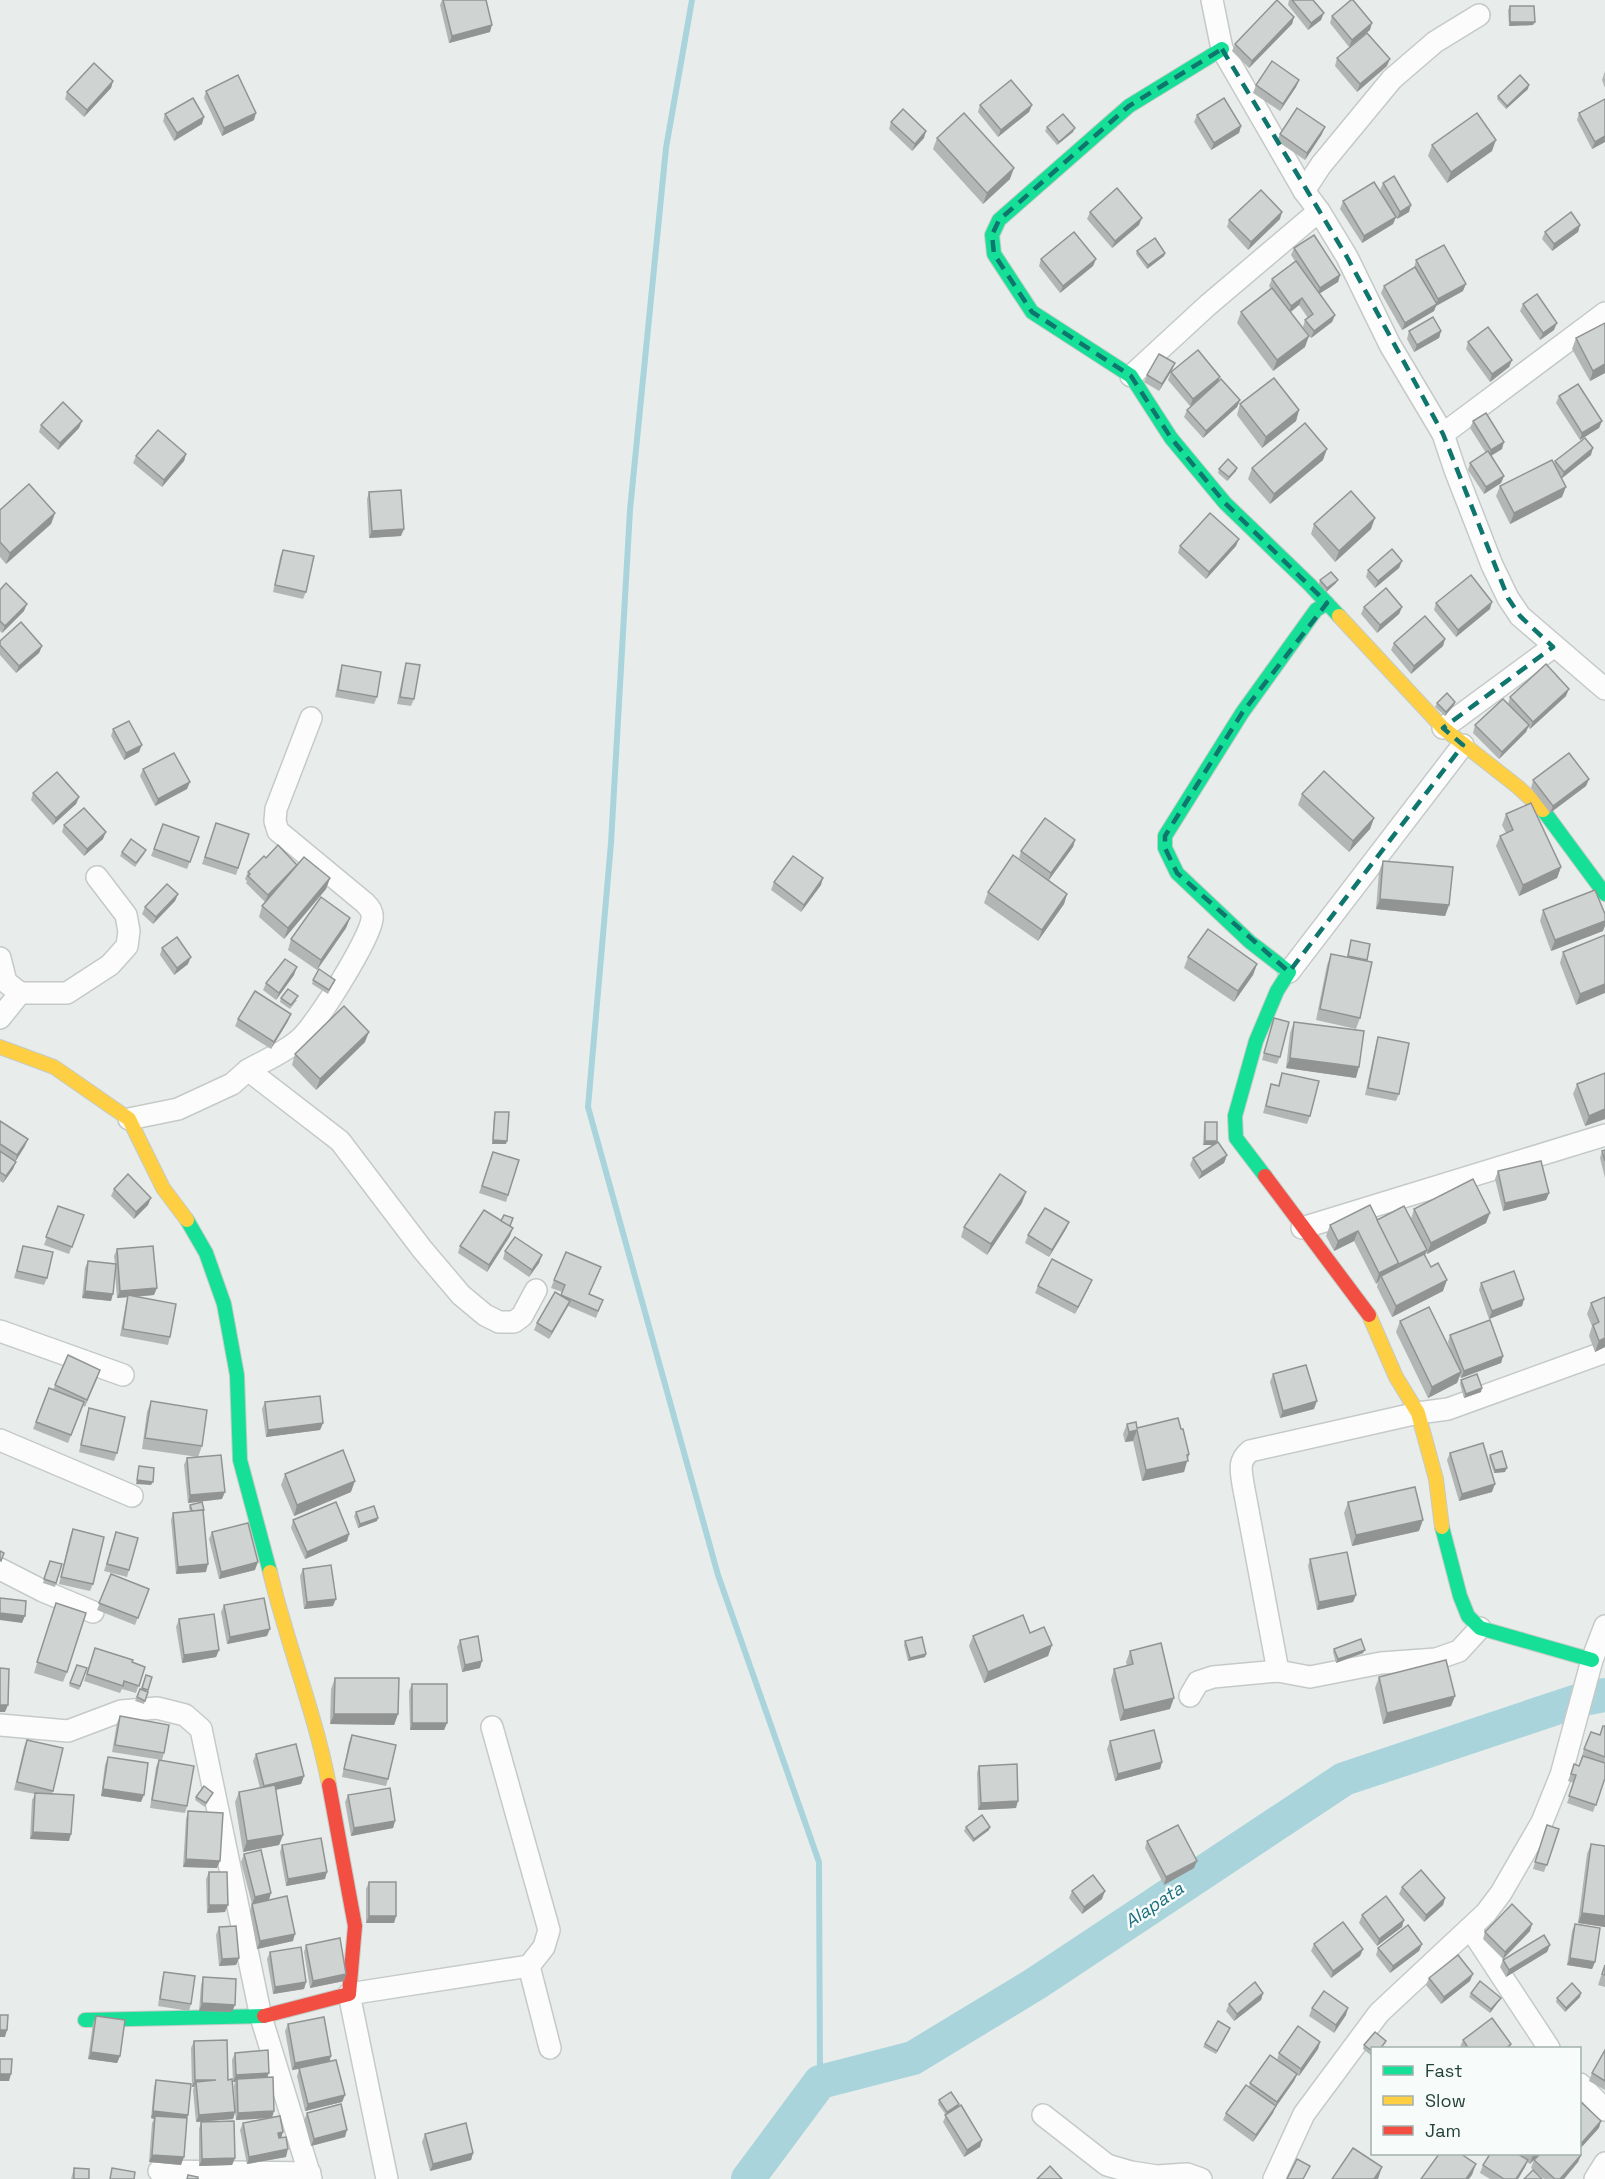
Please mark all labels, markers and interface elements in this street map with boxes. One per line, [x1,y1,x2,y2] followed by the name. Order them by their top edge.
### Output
[1120,1876,1188,1933] water label: Alapata
[1371,2047,1581,2155] legend
[1425,2059,1462,2082] text: Fast
[1425,2089,1466,2112] text: Slow
[1425,2119,1461,2142] text: Jam

